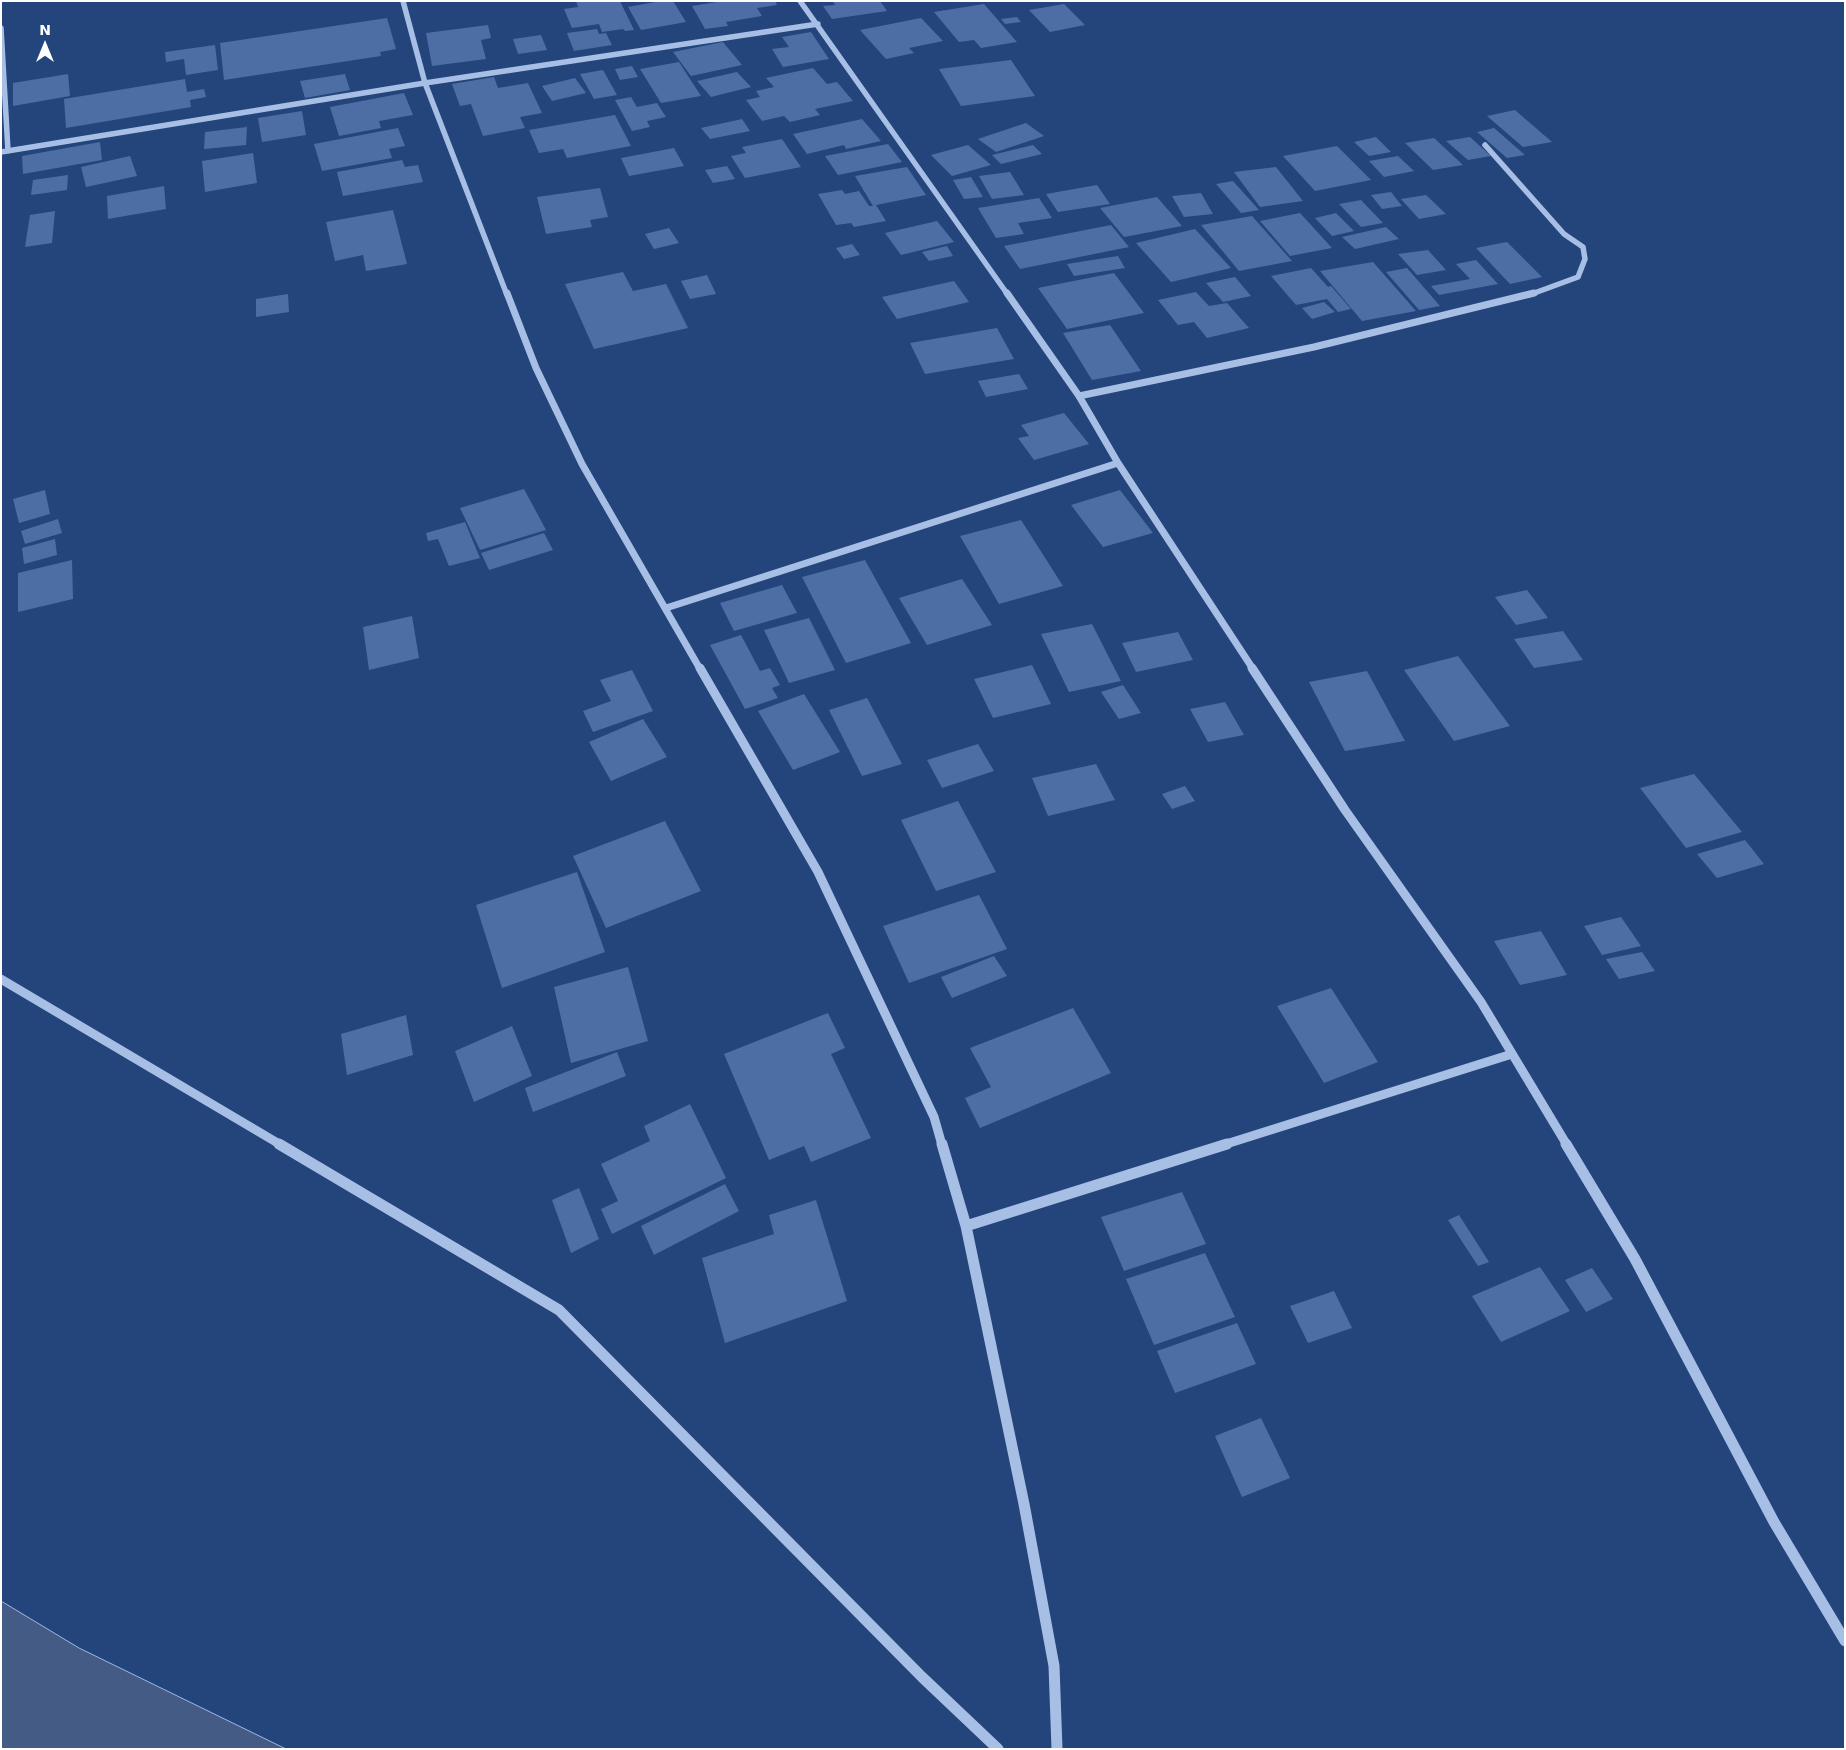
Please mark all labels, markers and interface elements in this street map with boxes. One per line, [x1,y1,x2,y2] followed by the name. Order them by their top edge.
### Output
[20,20,70,70] north arrow
[39,22,51,38] text: N

